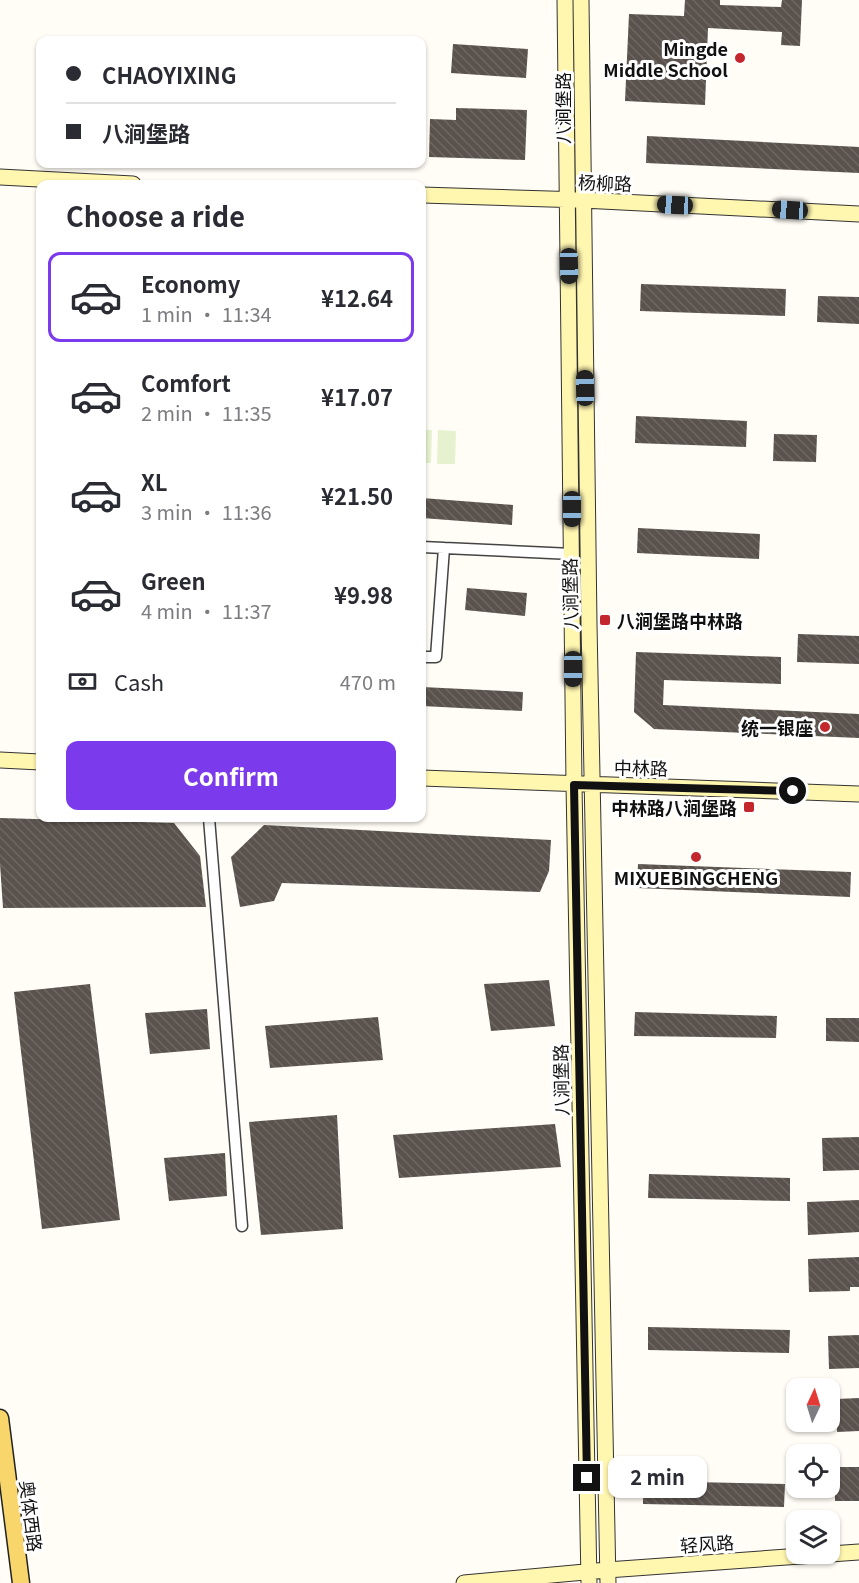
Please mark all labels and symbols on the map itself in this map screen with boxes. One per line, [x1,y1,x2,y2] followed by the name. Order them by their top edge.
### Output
[603,35,728,82] place label: Mingde Middle School
[733,51,747,65] marker: Mingde Middle School
[549,72,575,144] street label: 八涧堡路
[578,168,632,196] street label: 杨柳路
[657,195,693,215] car
[772,200,808,220] car
[560,248,578,284] car
[576,370,594,406] car
[563,491,581,527] car
[555,558,583,630] street label: 八涧堡路
[617,607,743,633] place label: 八涧堡路中林路
[598,613,612,627] marker: 八涧堡路中林路
[564,651,582,687] car
[741,714,813,740] place label: 统一银座
[818,720,832,734] marker: 统一银座
[614,754,668,780] street label: 中林路
[779,777,806,804] route start
[611,794,737,820] place label: 中林路八涧堡路
[742,800,756,814] marker: 中林路八涧堡路
[689,850,703,864] marker: MIXUEBINGCHENG
[614,864,778,890] place label: MIXUEBINGCHENG
[546,1044,574,1116] street label: 八涧堡路
[786,1378,840,1432] north arrow
[608,1457,707,1499] callout: 2 min
[573,1464,600,1491] route end
[15,1479,49,1553] street label: 奥体西路
[679,1528,735,1558] street label: 轻风路

